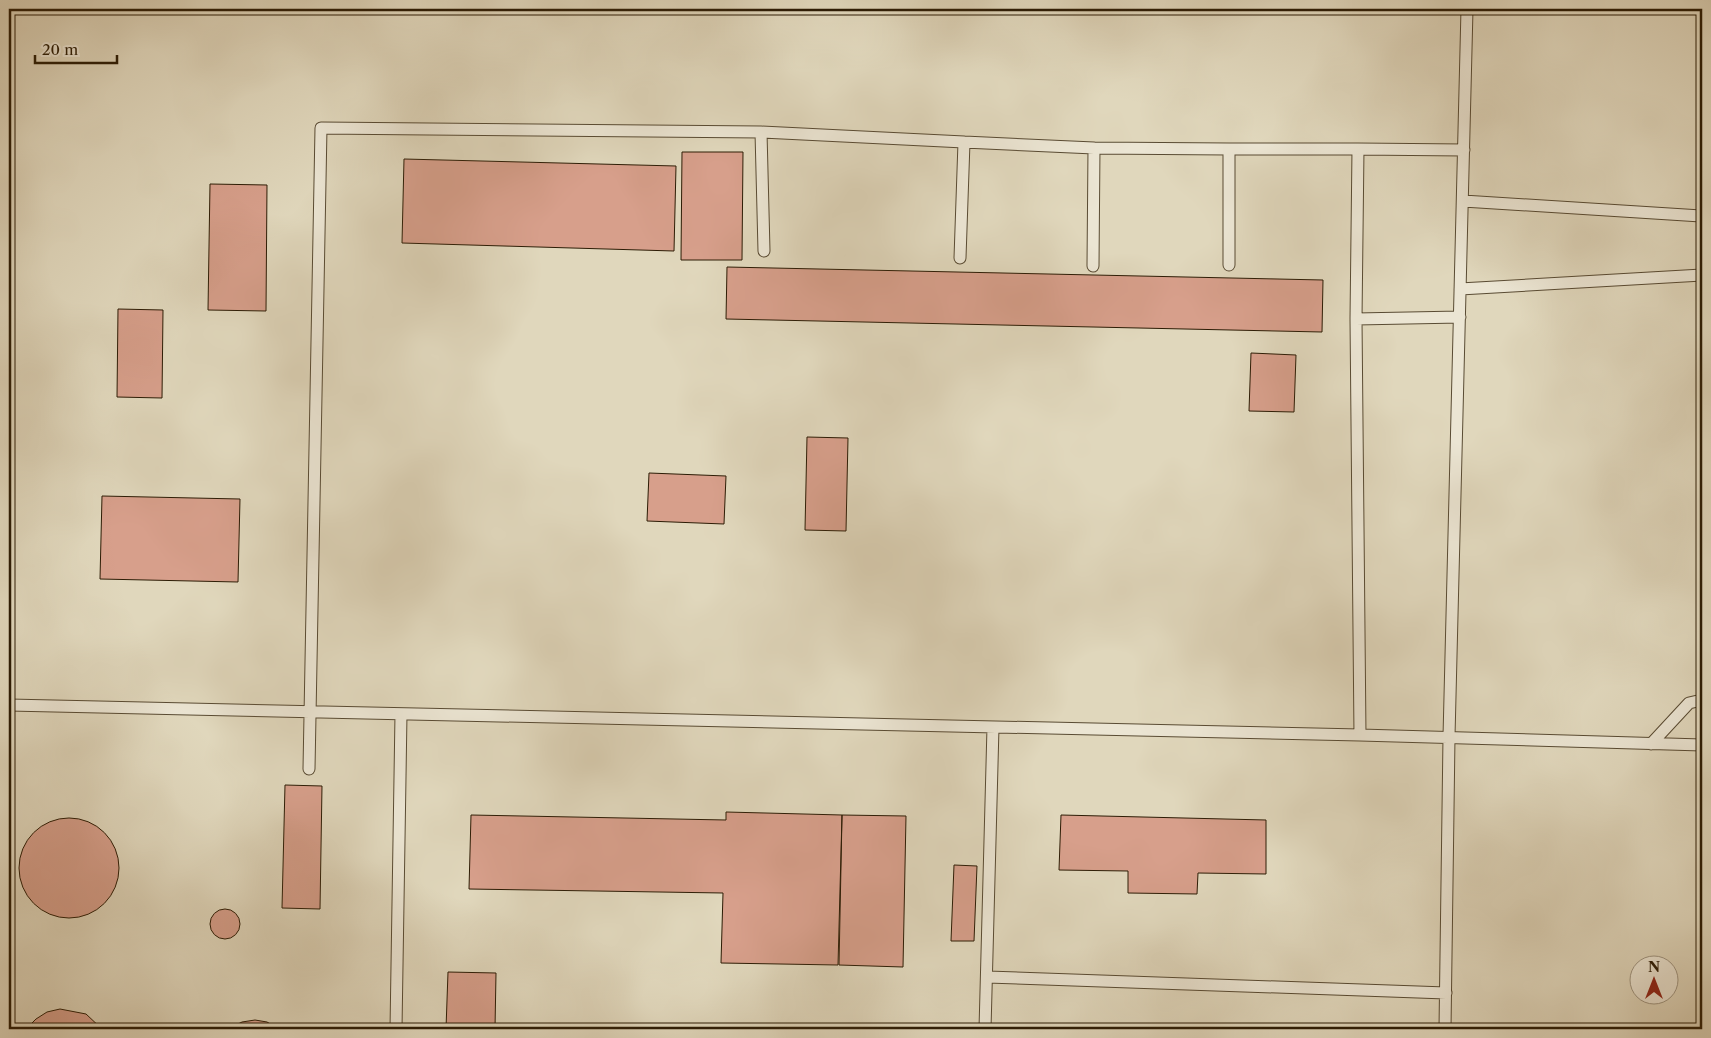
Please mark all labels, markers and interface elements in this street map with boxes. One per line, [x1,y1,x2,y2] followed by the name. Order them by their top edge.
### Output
[35,32,118,64] scale bar
[42,40,78,59] text: 20 m
[1628,956,1678,1006] north arrow
[1648,958,1660,976] text: N

